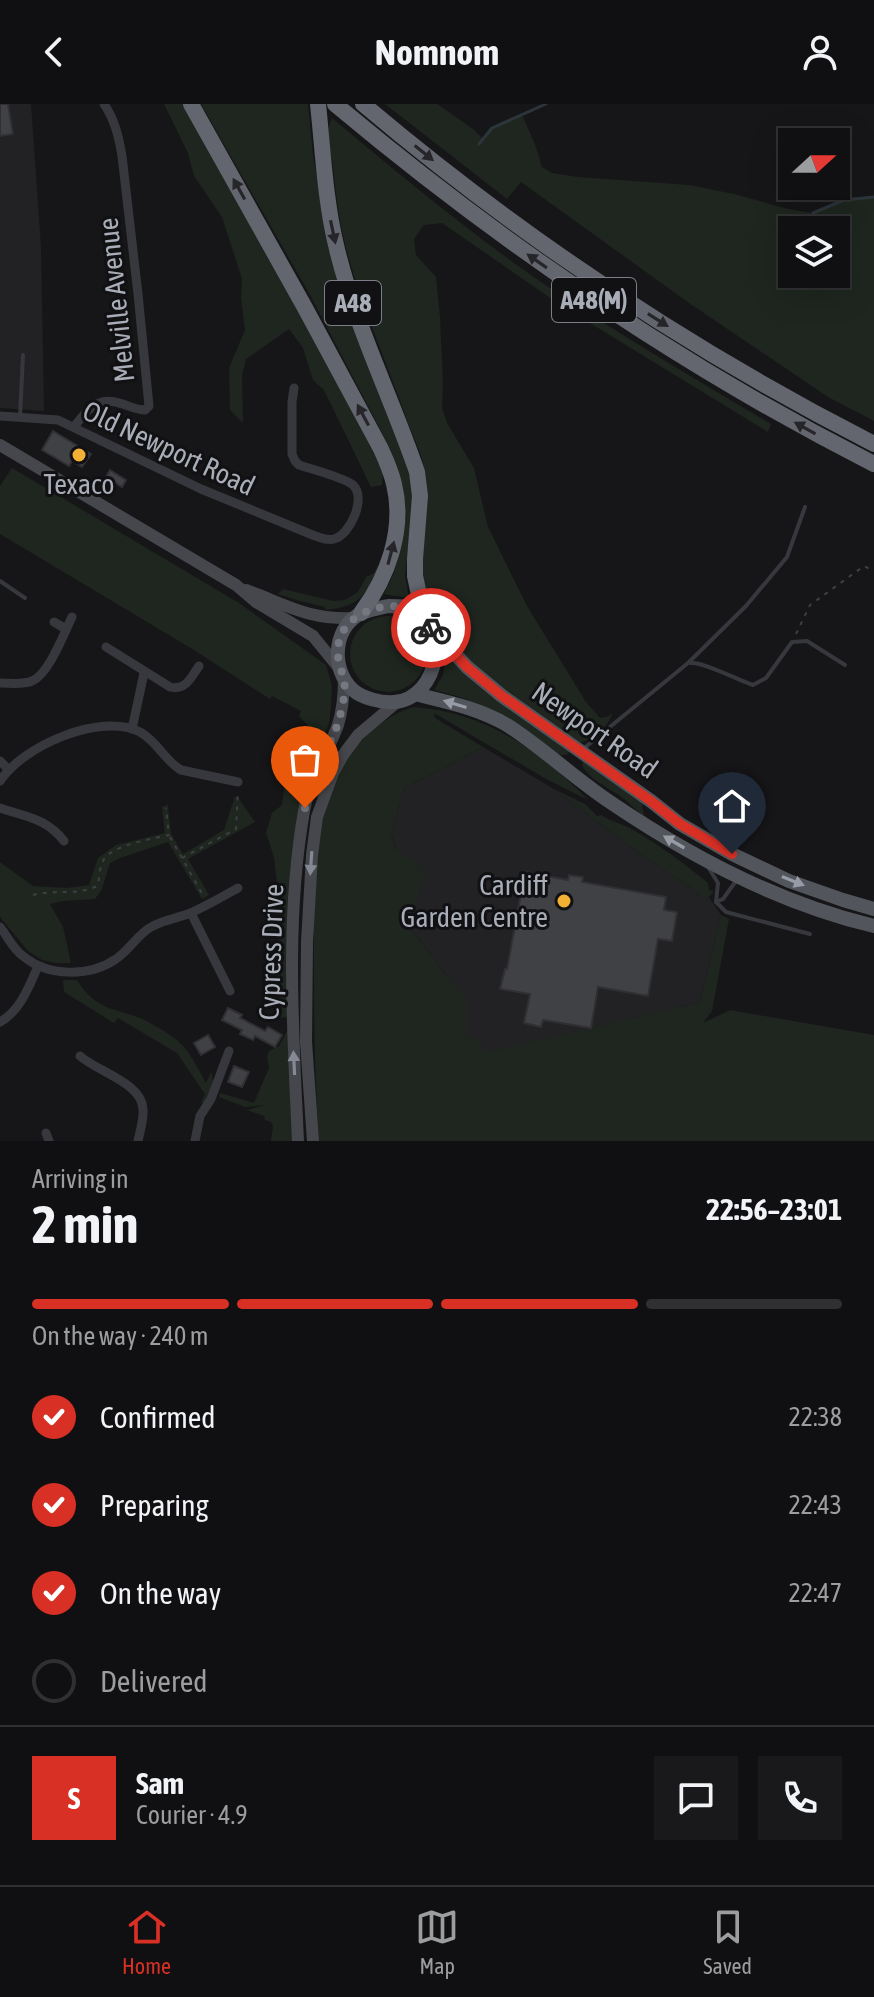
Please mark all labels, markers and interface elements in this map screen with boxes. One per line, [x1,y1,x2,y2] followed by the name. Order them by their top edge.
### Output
[32,30,76,74] icon: back
[798,30,842,74] icon: person
[375,31,499,73] text: Nomnom
[778,128,850,200] north arrow
[778,128,850,288] map controls
[414,145,434,161] one-way arrow
[232,178,246,201] one-way arrow
[91,216,141,384] street label: Melville Avenue
[778,216,850,288] button: layers
[327,220,340,245] one-way arrow
[527,254,548,269] one-way arrow
[552,278,636,322] road number: A48(M)
[325,281,381,325] road number: A48
[648,313,669,328] one-way arrow
[78,394,260,502] street label: Old Newport Road
[356,404,370,426] one-way arrow
[794,421,816,435] one-way arrow
[70,446,88,464] marker: Texaco
[44,468,114,500] place label: Texaco
[385,540,398,564] one-way arrow
[391,588,471,668] courier
[409,606,453,650] icon: bike
[526,675,664,785] street label: Newport Road
[443,697,467,710] one-way arrow
[271,726,339,808] pin
[283,738,327,782] icon: bag
[698,772,766,854] pin
[710,784,754,828] icon: home
[663,835,685,849] one-way arrow
[305,851,318,876] one-way arrow
[401,869,548,933] place label: Cardiff Garden Centre
[781,875,805,888] one-way arrow
[253,883,289,1021] street label: Cypress Drive
[555,892,573,910] marker: Cardiff Garden Centre
[287,1050,300,1075] one-way arrow
[32,1164,129,1194] text: Arriving in
[706,1192,842,1226] text: 22:56–23:01
[32,1194,138,1254] text: 2 min
[32,1321,209,1351] text: On the way · 240 m
[32,1395,76,1439] icon: check
[100,1400,215,1434] text: Confirmed
[788,1402,842,1432] text: 22:38
[32,1483,76,1527] icon: check
[100,1488,209,1522] text: Preparing
[788,1490,842,1520] text: 22:43
[32,1571,76,1615] icon: check
[100,1576,221,1610] text: On the way
[788,1578,842,1608] text: 22:47
[100,1664,208,1698] text: Delivered
[654,1756,738,1840] button: chat
[758,1756,842,1840] button: phone
[136,1766,184,1800] text: Sam
[68,1781,80,1815] text: S
[136,1800,247,1830] text: Courier · 4.9
[122,1905,171,1979] tab: Home
[415,1905,459,1979] tab: Map
[703,1905,752,1979] tab: Saved

